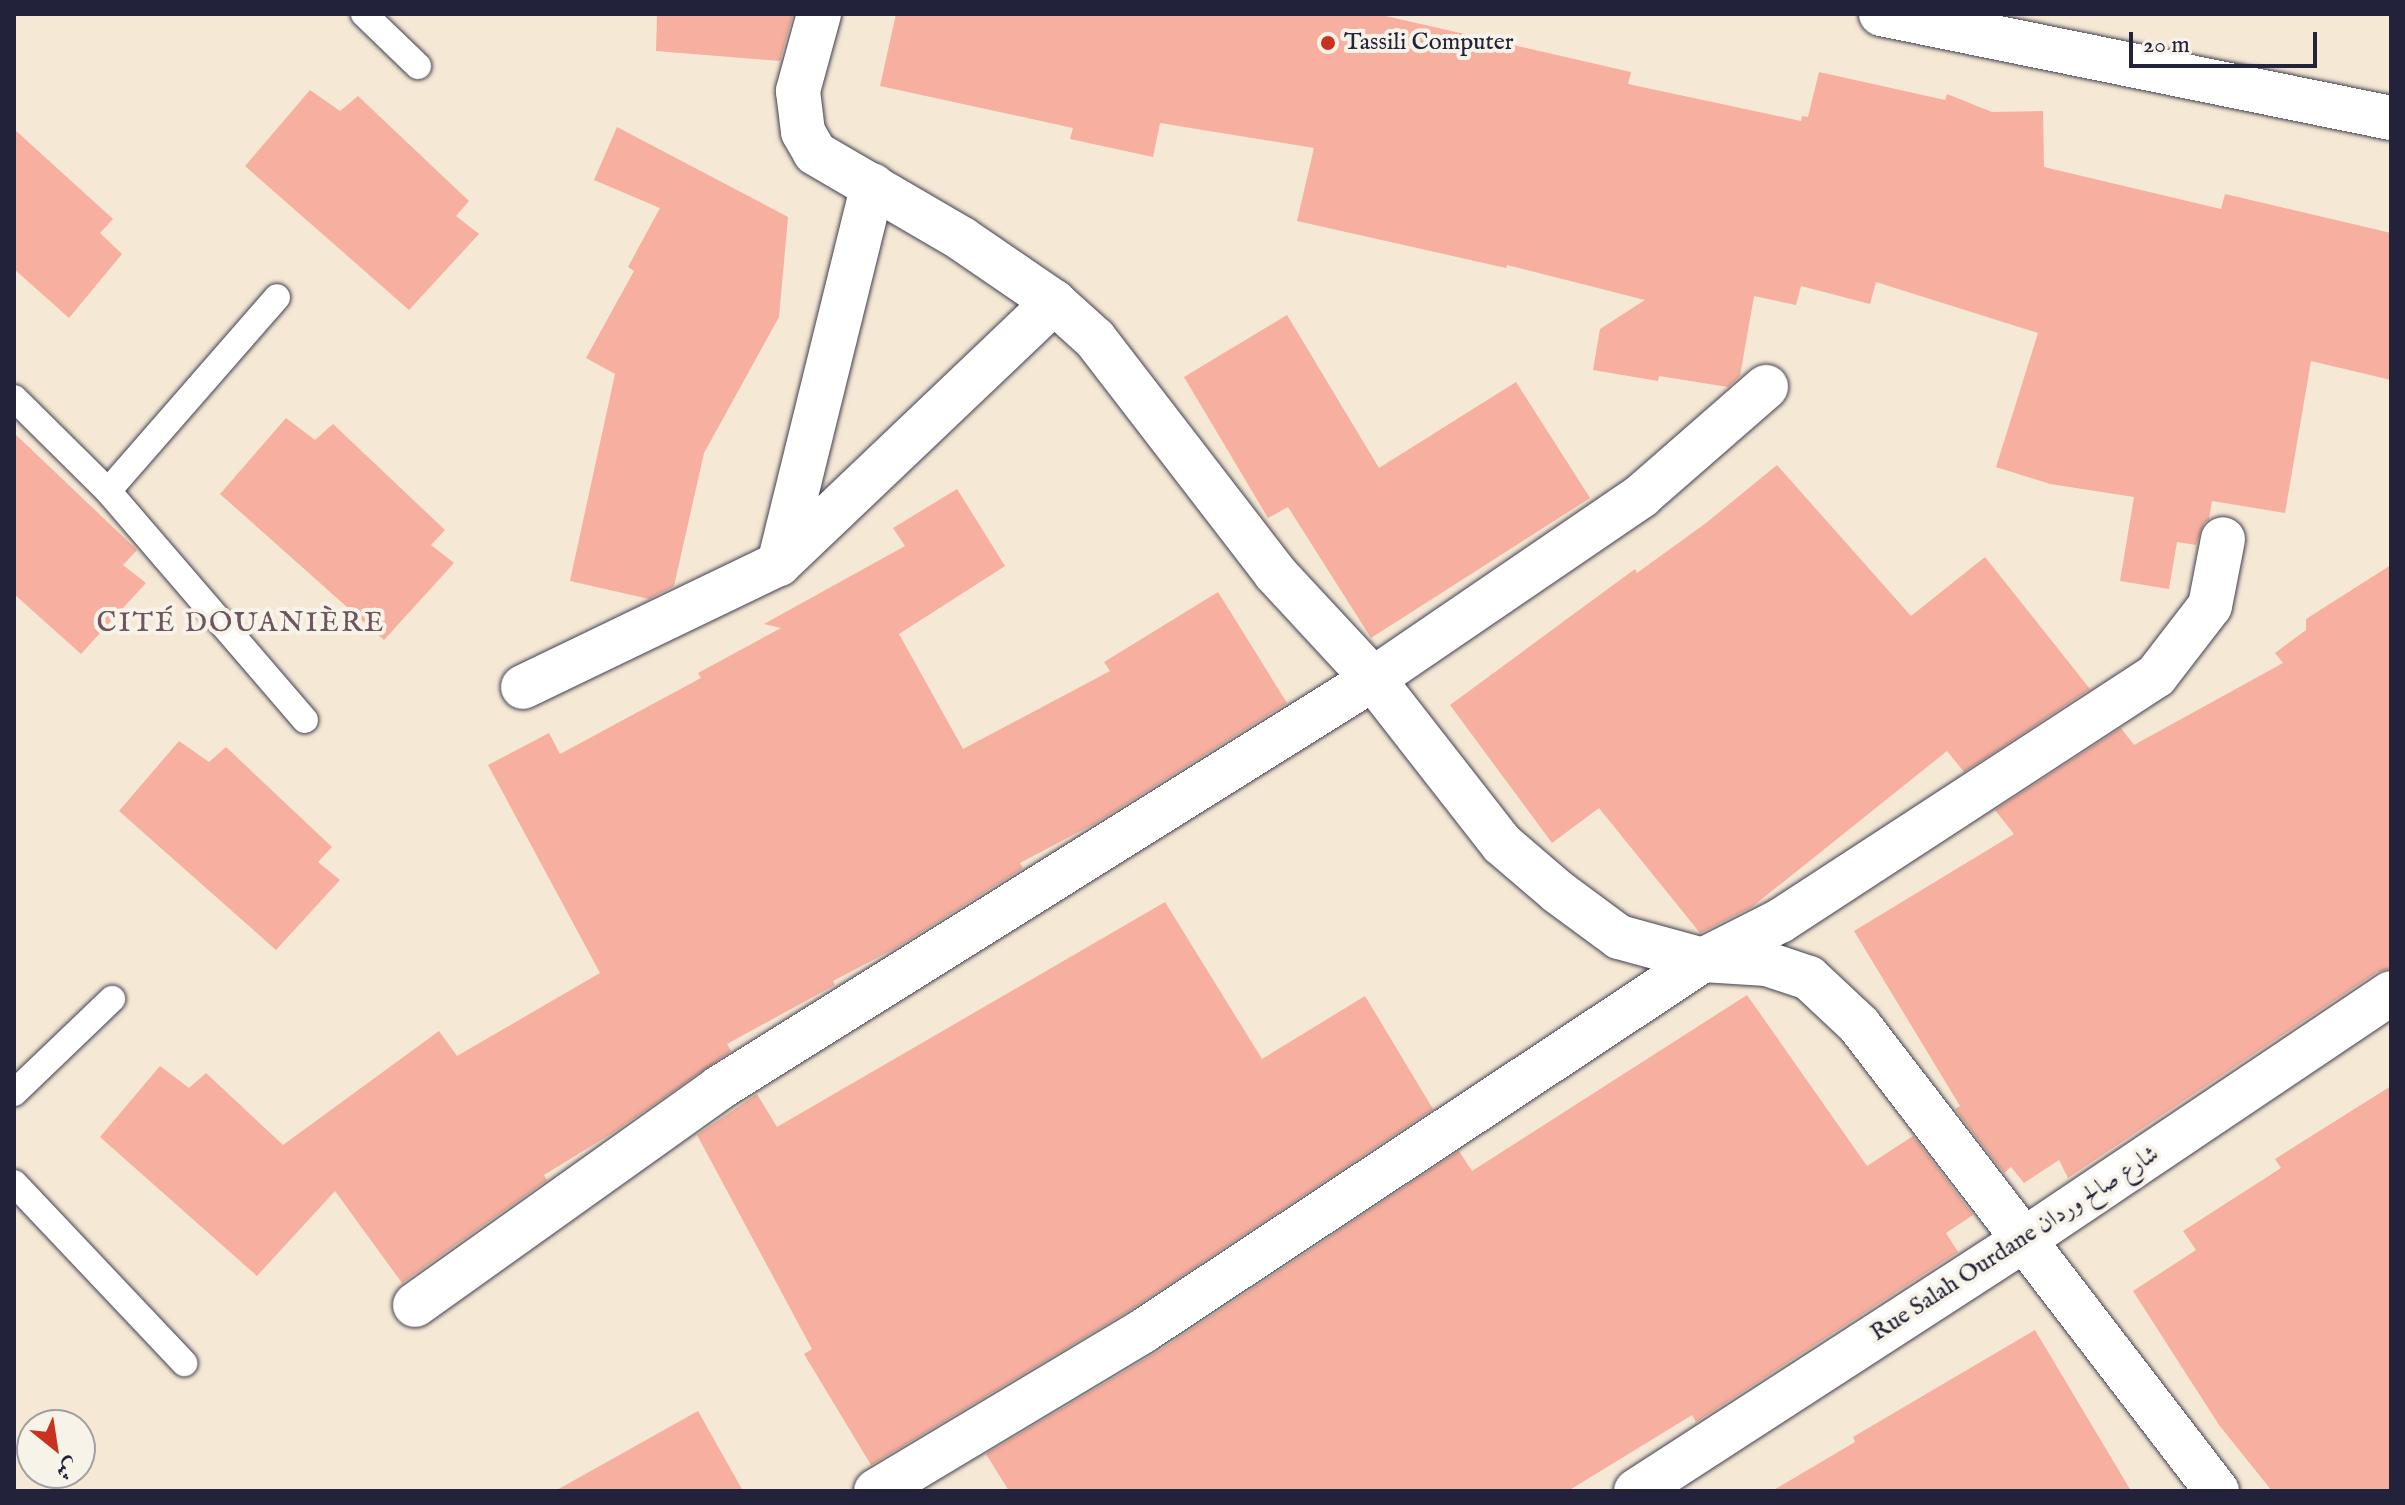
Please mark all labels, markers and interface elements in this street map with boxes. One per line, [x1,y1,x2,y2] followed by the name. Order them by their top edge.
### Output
[2133,16,2321,66] scale bar
[1344,29,1514,57] place label: Tassili Computer
[2143,30,2190,61] text: 20 m
[1319,34,1337,52] marker: Tassili Computer
[97,607,385,641] district label: CITÉ DOUANIÈRE
[1865,1140,2165,1348] street label: Rue Salah Ourdane شارع صالح وردان
[16,1409,96,1489] north arrow
[51,1450,83,1486] text: ش

